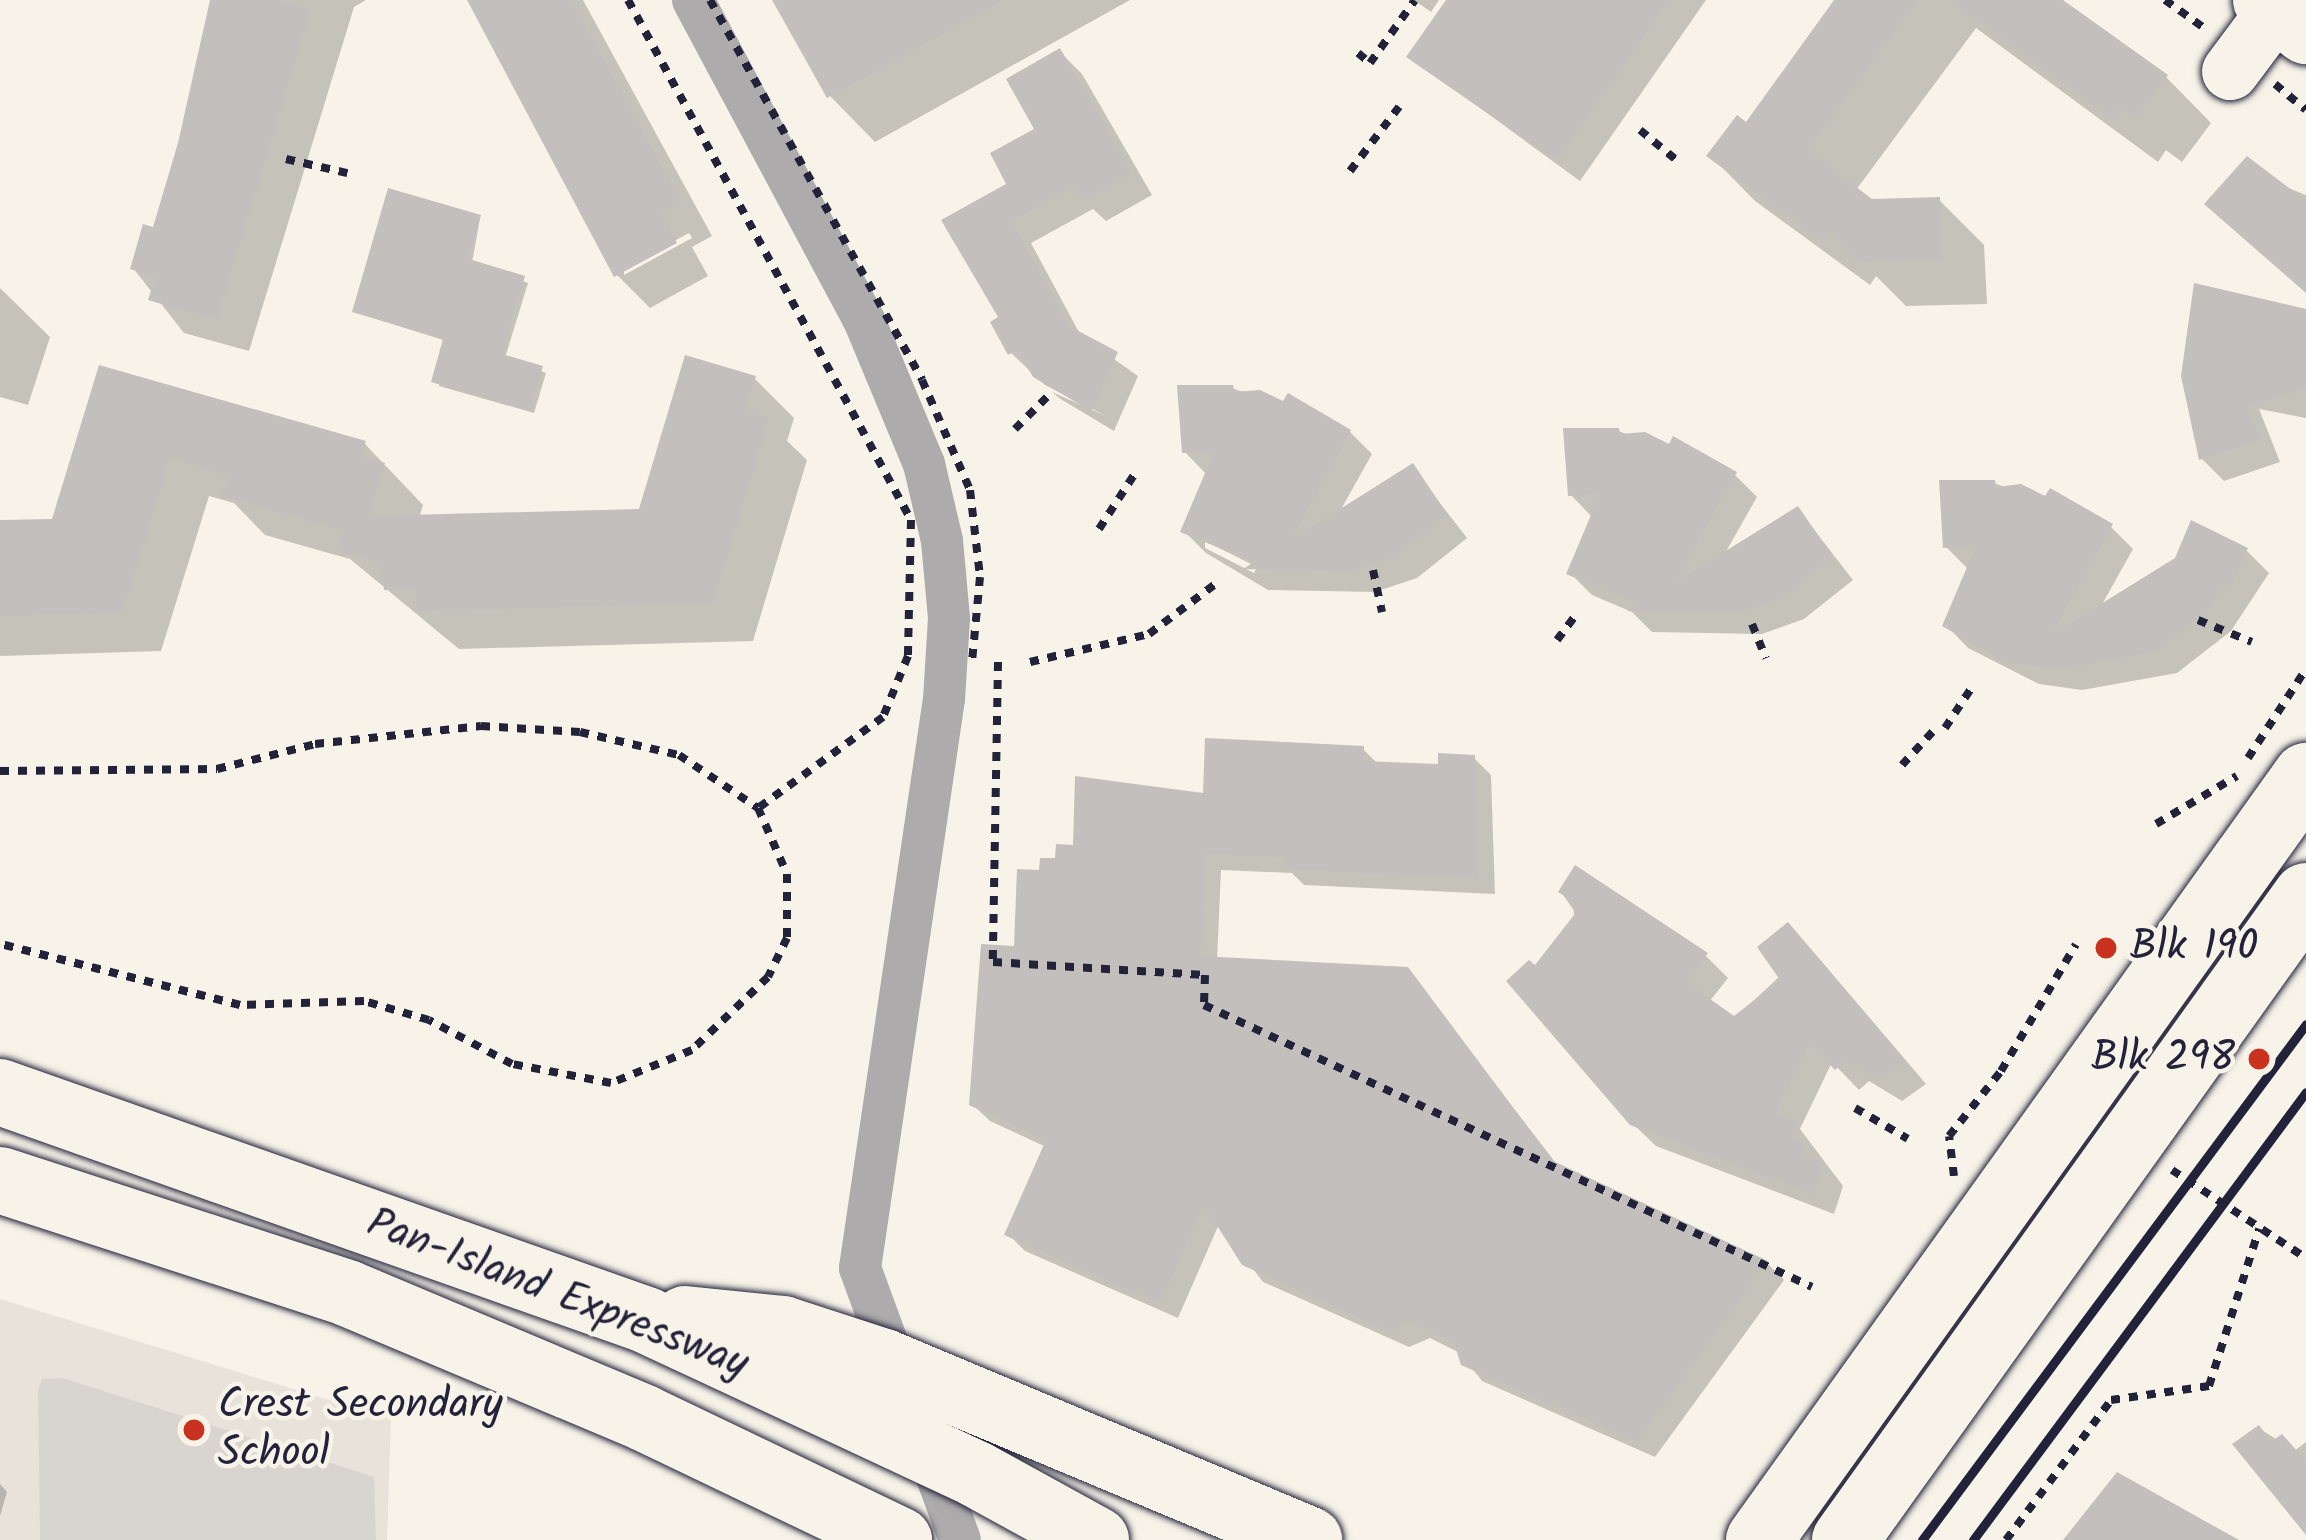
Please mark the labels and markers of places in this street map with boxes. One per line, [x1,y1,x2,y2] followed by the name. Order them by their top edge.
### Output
[2130,923,2258,973] place label: Blk 190
[2093,935,2119,961] marker: Blk 190
[2091,1034,2235,1084] place label: Blk 298
[2246,1046,2272,1072] marker: Blk 298
[218,1381,503,1480] place label: Crest Secondary School
[181,1417,207,1443] marker: Crest Secondary School

